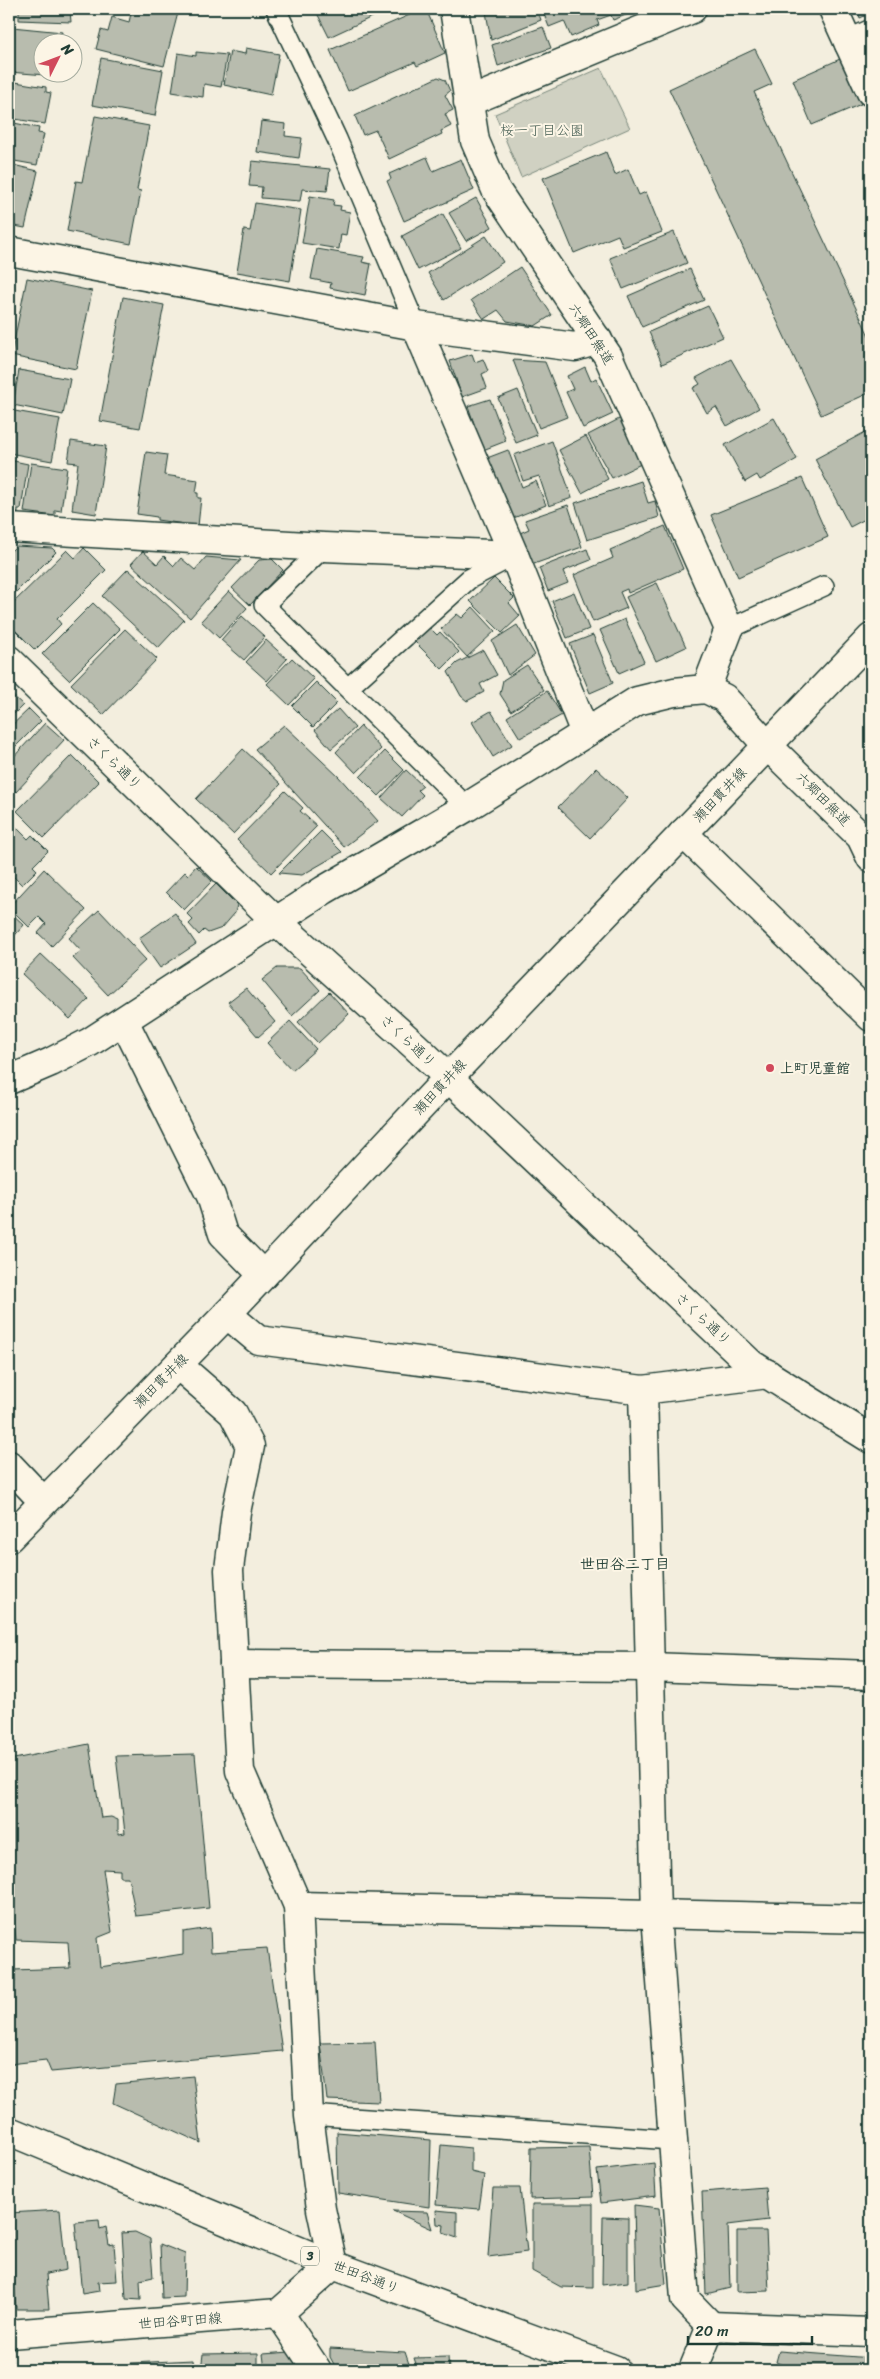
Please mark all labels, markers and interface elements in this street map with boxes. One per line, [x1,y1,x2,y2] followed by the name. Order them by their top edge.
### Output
[32,32,82,82] north arrow
[54,37,80,62] text: N
[500,118,584,143] park label: 桜一丁目公園
[561,298,621,370] street label: 六郷田無道
[80,730,148,796] street label: さくら通り
[687,761,753,829] street label: 瀬田貫井線
[789,765,857,833] street label: 六郷田無道
[374,1008,442,1074] street label: さくら通り
[407,1053,473,1121] street label: 瀬田貫井線
[780,1056,850,1081] place label: 上町児童館
[764,1062,776,1074] marker: 上町児童館
[669,1286,737,1352] street label: さくら通り
[127,1347,195,1415] street label: 瀬田貫井線
[580,1551,670,1577] district label: 世田谷二丁目
[301,2246,319,2266] road number: 3
[329,2253,403,2301] street label: 世田谷通り
[137,2306,223,2336] street label: 世田谷町田線
[688,2314,811,2346] scale bar
[695,2318,729,2344] text: 20 m

